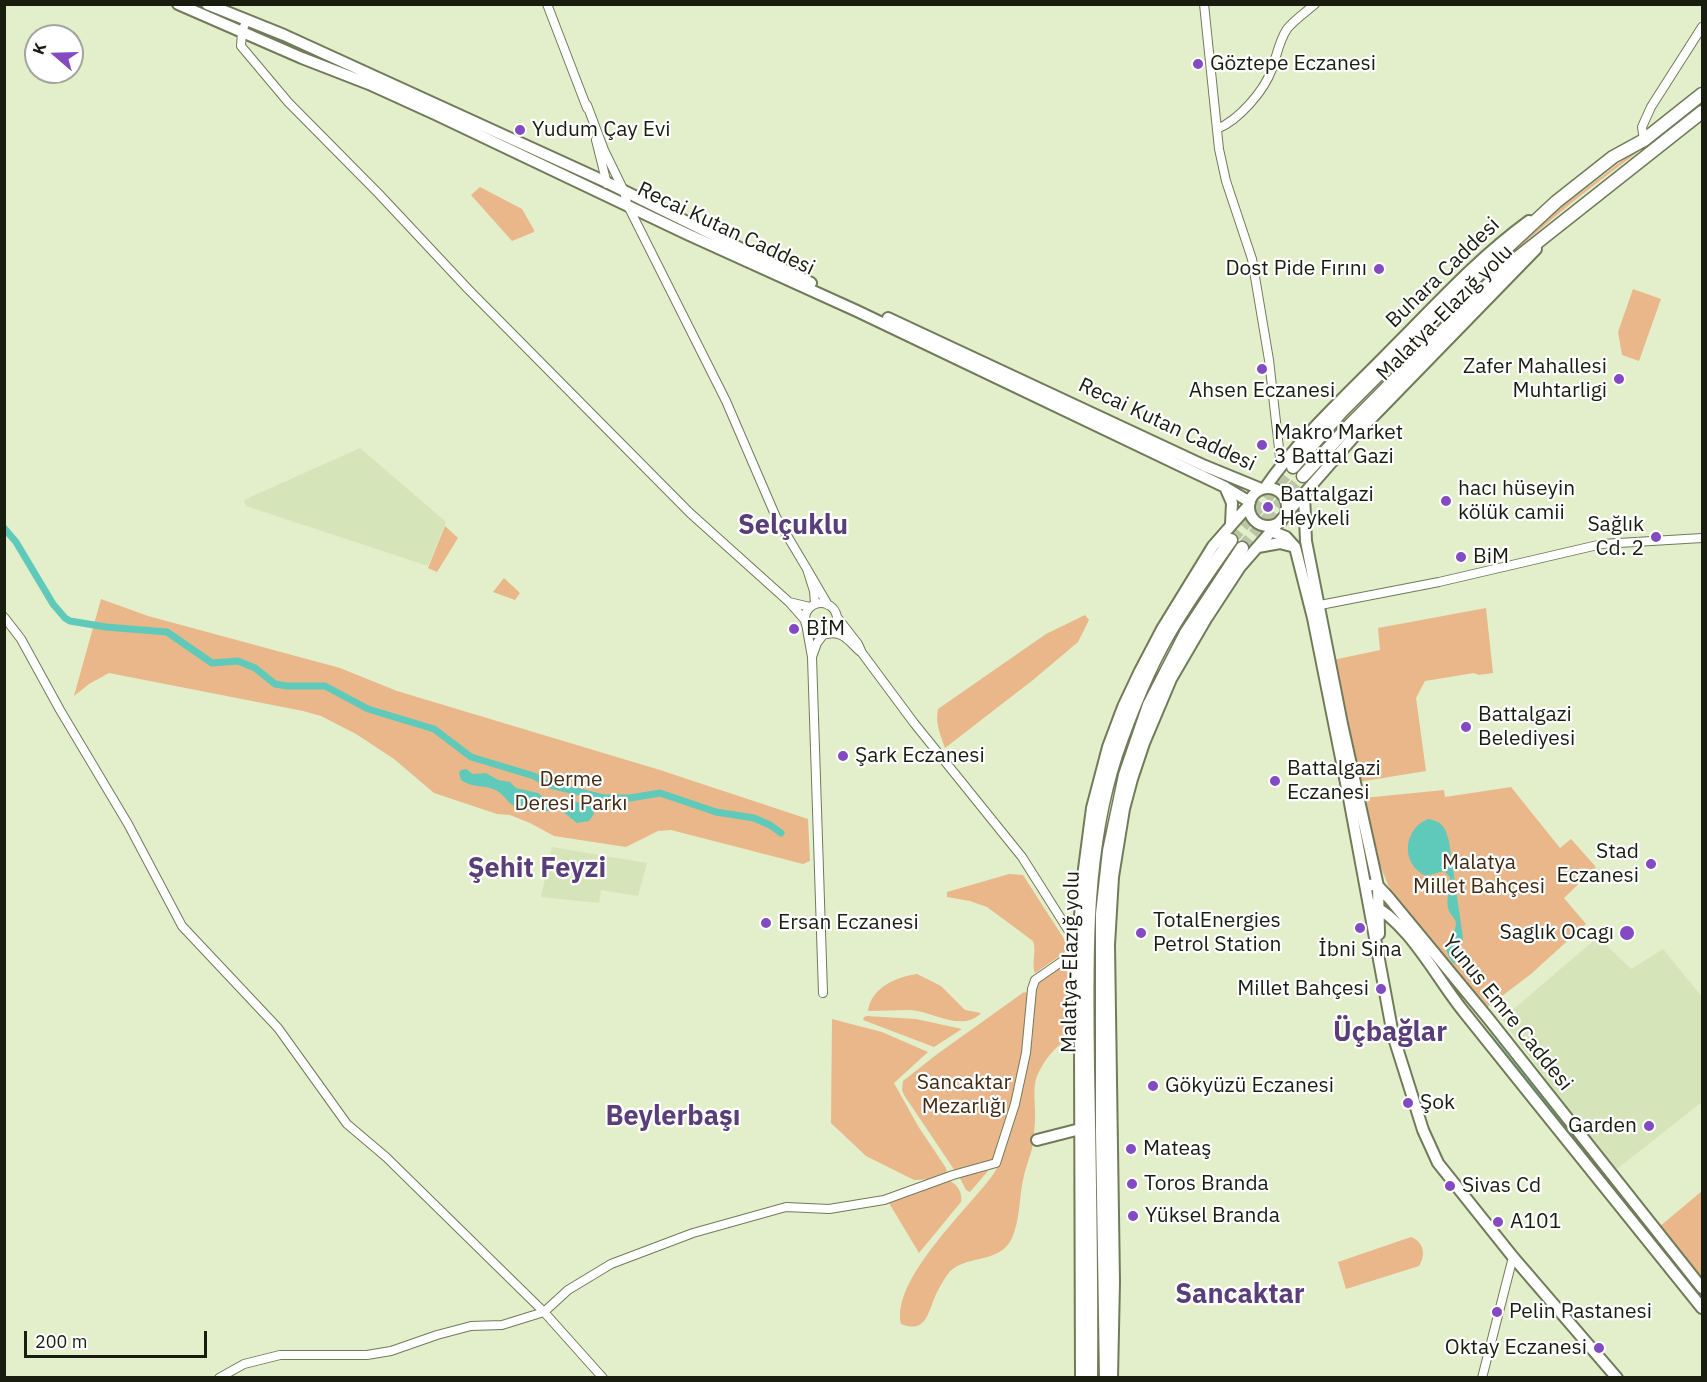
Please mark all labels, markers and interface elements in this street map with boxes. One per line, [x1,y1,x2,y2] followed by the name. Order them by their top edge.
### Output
[24,24,84,84] north arrow
[28,40,50,57] text: K
[1210,51,1376,77] place label: Göztepe Eczanesi
[1191,57,1205,71] marker: Göztepe Eczanesi
[532,117,671,143] place label: Yudum Çay Evi
[513,123,527,137] marker: Yudum Çay Evi
[633,177,819,281] street label: Recai Kutan Caddesi
[1381,212,1505,334] street label: Buhara Caddesi
[1372,240,1518,386] street label: Malatya-Elazığ yolu
[1225,256,1367,282] place label: Dost Pide Fırını
[1372,262,1386,276] marker: Dost Pide Fırını
[1463,354,1607,404] place label: Zafer Mahallesi Muhtarligi
[1255,362,1269,376] marker: Ahsen Eczanesi
[1612,372,1626,386] marker: Zafer Mahallesi Muhtarligi
[1074,373,1260,477] street label: Recai Kutan Caddesi
[1189,378,1335,404] place label: Ahsen Eczanesi
[1274,420,1403,470] place label: Makro Market 3 Battal Gazi
[1255,438,1269,452] marker: Makro Market 3 Battal Gazi
[1458,476,1575,526] place label: hacı hüseyin kölük camii
[1280,482,1374,532] place label: Battalgazi Heykeli
[1439,494,1453,508] marker: hacı hüseyin kölük camii
[1261,500,1275,514] marker: Battalgazi Heykeli
[738,510,848,542] district label: Selçuklu
[1587,512,1644,562] place label: Sağlık Cd. 2
[1649,530,1663,544] marker: Sağlık Cd. 2
[1473,544,1509,570] place label: BiM
[1454,550,1468,564] marker: BiM
[806,616,845,642] place label: BİM
[787,622,801,636] marker: BİM
[1478,702,1575,752] place label: Battalgazi Belediyesi
[1459,720,1473,734] marker: Battalgazi Belediyesi
[855,743,985,769] place label: Şark Eczanesi
[836,749,850,763] marker: Şark Eczanesi
[1287,756,1381,806] place label: Battalgazi Eczanesi
[515,767,627,817] park label: Derme Deresi Parkı
[1268,774,1282,788] marker: Battalgazi Eczanesi
[1557,839,1639,889] place label: Stad Eczanesi
[1413,850,1545,900] park label: Malatya Millet Bahçesi
[468,853,606,885] district label: Şehit Feyzi
[1644,857,1658,871] marker: Stad Eczanesi
[1057,871,1085,1053] street label: Malatya-Elazığ yolu
[1153,908,1281,958] place label: TotalEnergies Petrol Station
[778,910,919,936] place label: Ersan Eczanesi
[759,916,773,930] marker: Ersan Eczanesi
[1500,920,1614,946] place label: Saglık Ocagı
[1353,921,1367,935] marker: İbni Sina
[1618,924,1636,942] marker: Saglık Ocagı
[1134,926,1148,940] marker: TotalEnergies Petrol Station
[1436,930,1578,1096] street label: Yunus Emre Caddesi
[1318,937,1402,963] place label: İbni Sina
[1237,976,1369,1002] place label: Millet Bahçesi
[1374,982,1388,996] marker: Millet Bahçesi
[1333,1017,1447,1049] district label: Üçbağlar
[917,1070,1011,1120] park label: Sancaktar Mezarlığı
[1165,1073,1334,1099] place label: Gökyüzü Eczanesi
[1146,1079,1160,1093] marker: Gökyüzü Eczanesi
[1420,1090,1455,1116] place label: Şok
[1401,1096,1415,1110] marker: Şok
[606,1101,740,1133] district label: Beylerbaşı
[1568,1113,1637,1139] place label: Garden
[1642,1119,1656,1133] marker: Garden
[1143,1136,1212,1162] place label: Mateaş
[1124,1142,1138,1156] marker: Mateaş
[1144,1171,1269,1197] place label: Toros Branda
[1462,1173,1541,1199] place label: Sivas Cd
[1125,1177,1139,1191] marker: Toros Branda
[1443,1179,1457,1193] marker: Sivas Cd
[1145,1203,1280,1229] place label: Yüksel Branda
[1126,1209,1140,1223] marker: Yüksel Branda
[1510,1209,1561,1235] place label: A101
[1491,1215,1505,1229] marker: A101
[1175,1279,1305,1311] district label: Sancaktar
[1509,1299,1652,1325] place label: Pelin Pastanesi
[1490,1305,1504,1319] marker: Pelin Pastanesi
[27,1319,210,1357] scale bar
[35,1330,87,1353] text: 200 m
[1445,1335,1587,1361] place label: Oktay Eczanesi
[1592,1341,1606,1355] marker: Oktay Eczanesi

